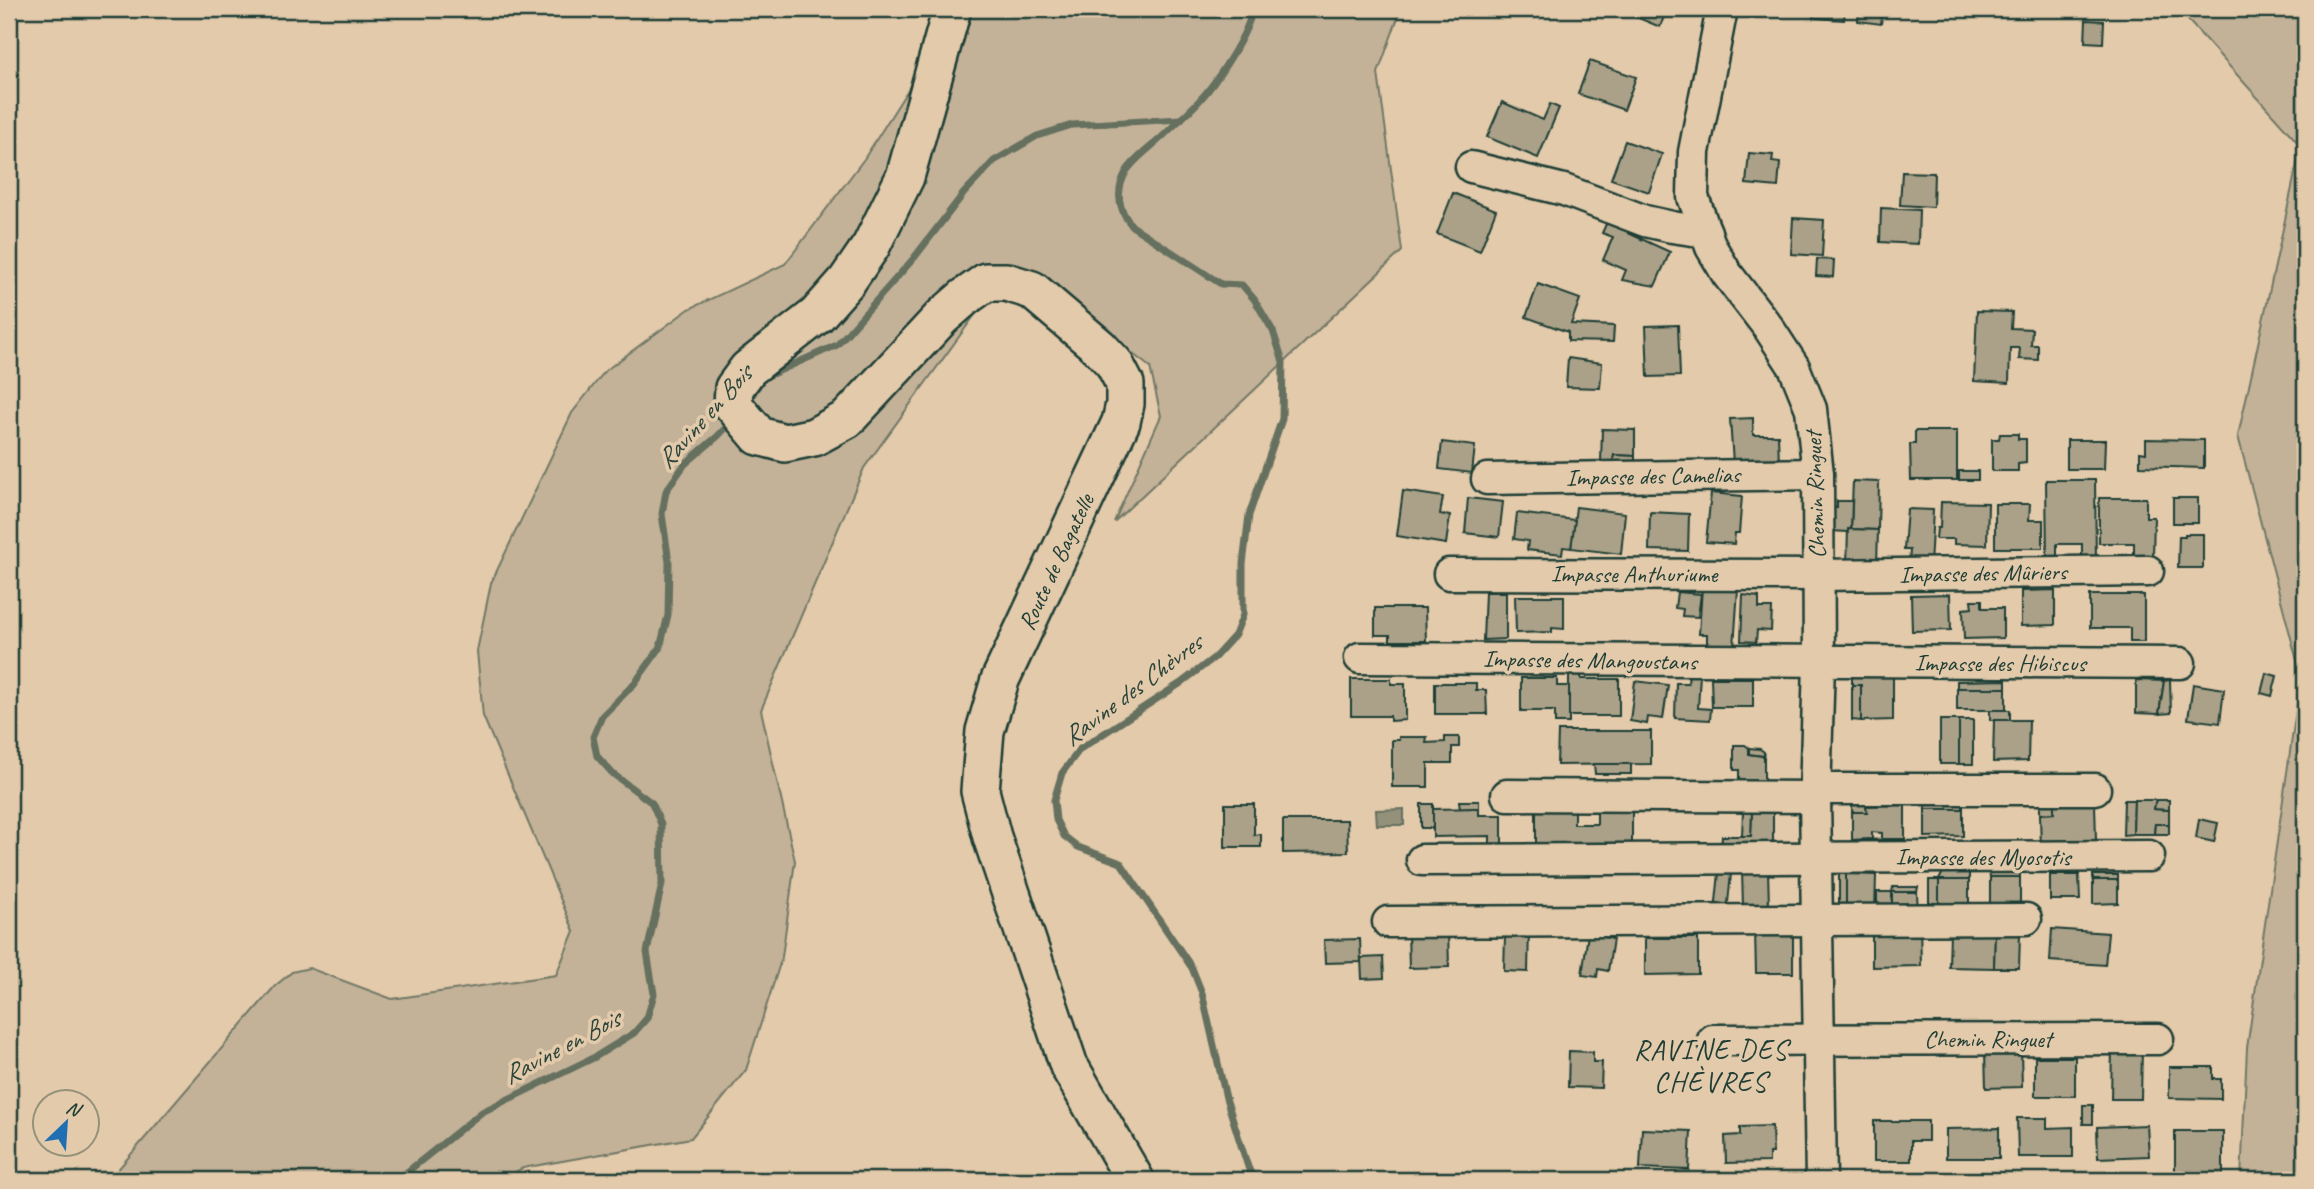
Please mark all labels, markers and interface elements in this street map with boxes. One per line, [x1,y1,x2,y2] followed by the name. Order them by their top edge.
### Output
[649,355,762,475] water label: Ravine en Bois
[1798,428,1832,559] street label: Chemin Ringuet
[1566,459,1742,493] street label: Impasse des Camelias
[1011,487,1102,635] street label: Route de Bagatelle
[1899,557,2069,589] street label: Impasse des Mûriers
[1551,559,1720,589] street label: Impasse Anthuriume
[1056,624,1212,753] water label: Ravine des Chèvres
[1483,643,1699,677] street label: Impasse des Mangoustans
[1914,648,2088,678] street label: Impasse des Hibiscus
[1896,842,2073,872] street label: Impasse des Myosotis
[497,1000,629,1091] water label: Ravine en Bois
[1924,1024,2055,1054] street label: Chemin Ringuet
[1634,1032,1792,1099] district label: RAVINE DES CHÈVRES
[32,1088,102,1158] north arrow
[62,1095,86,1123] text: N

